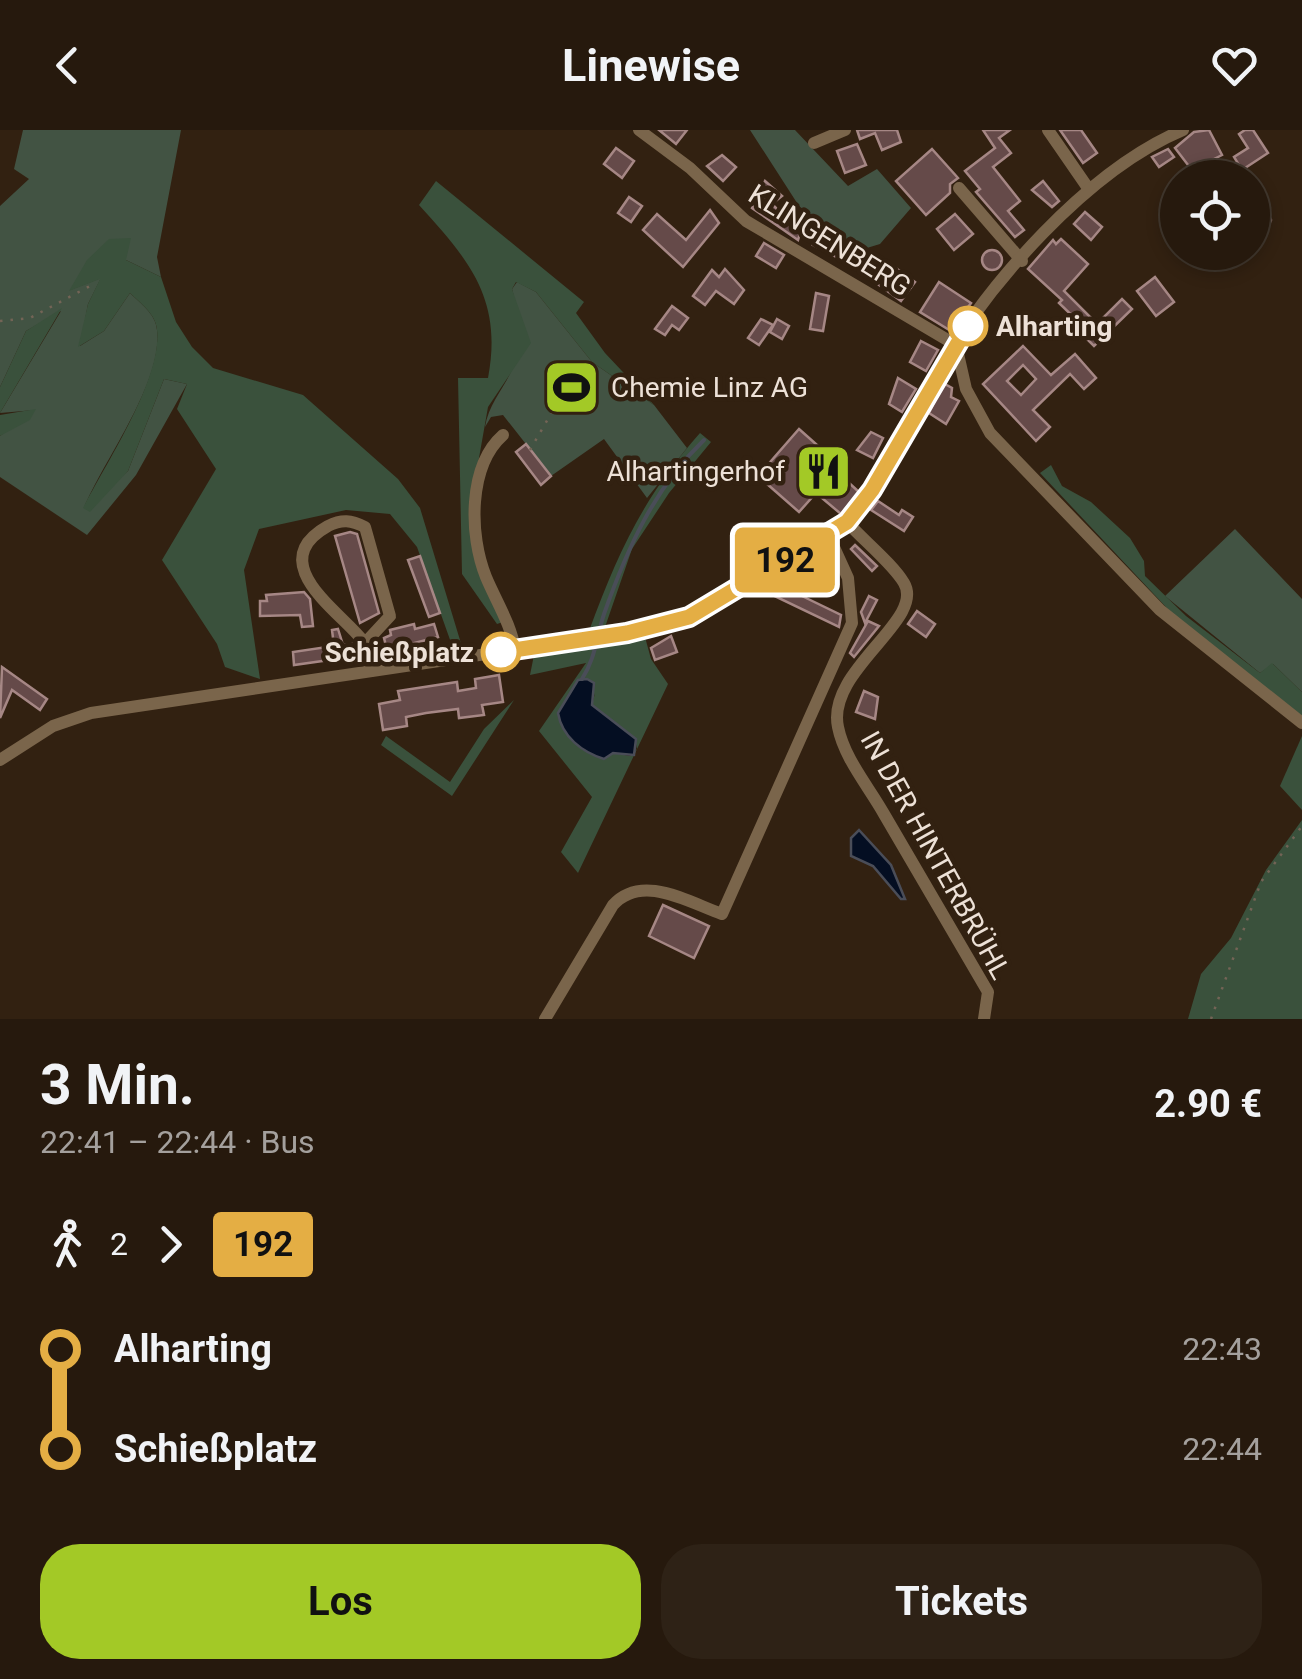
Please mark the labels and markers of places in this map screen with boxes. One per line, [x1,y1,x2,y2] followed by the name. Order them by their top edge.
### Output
[949,307,987,345] marker: Alharting
[996,310,1112,343] place label: Alharting
[542,357,602,417] sports icon: Chemie Linz AG
[611,371,808,404] place label: Chemie Linz AG
[794,441,854,501] restaurant icon: Alhartingerhof
[606,455,785,488] place label: Alhartingerhof
[482,633,520,671] marker: Schießplatz
[324,636,474,669] place label: Schießplatz

